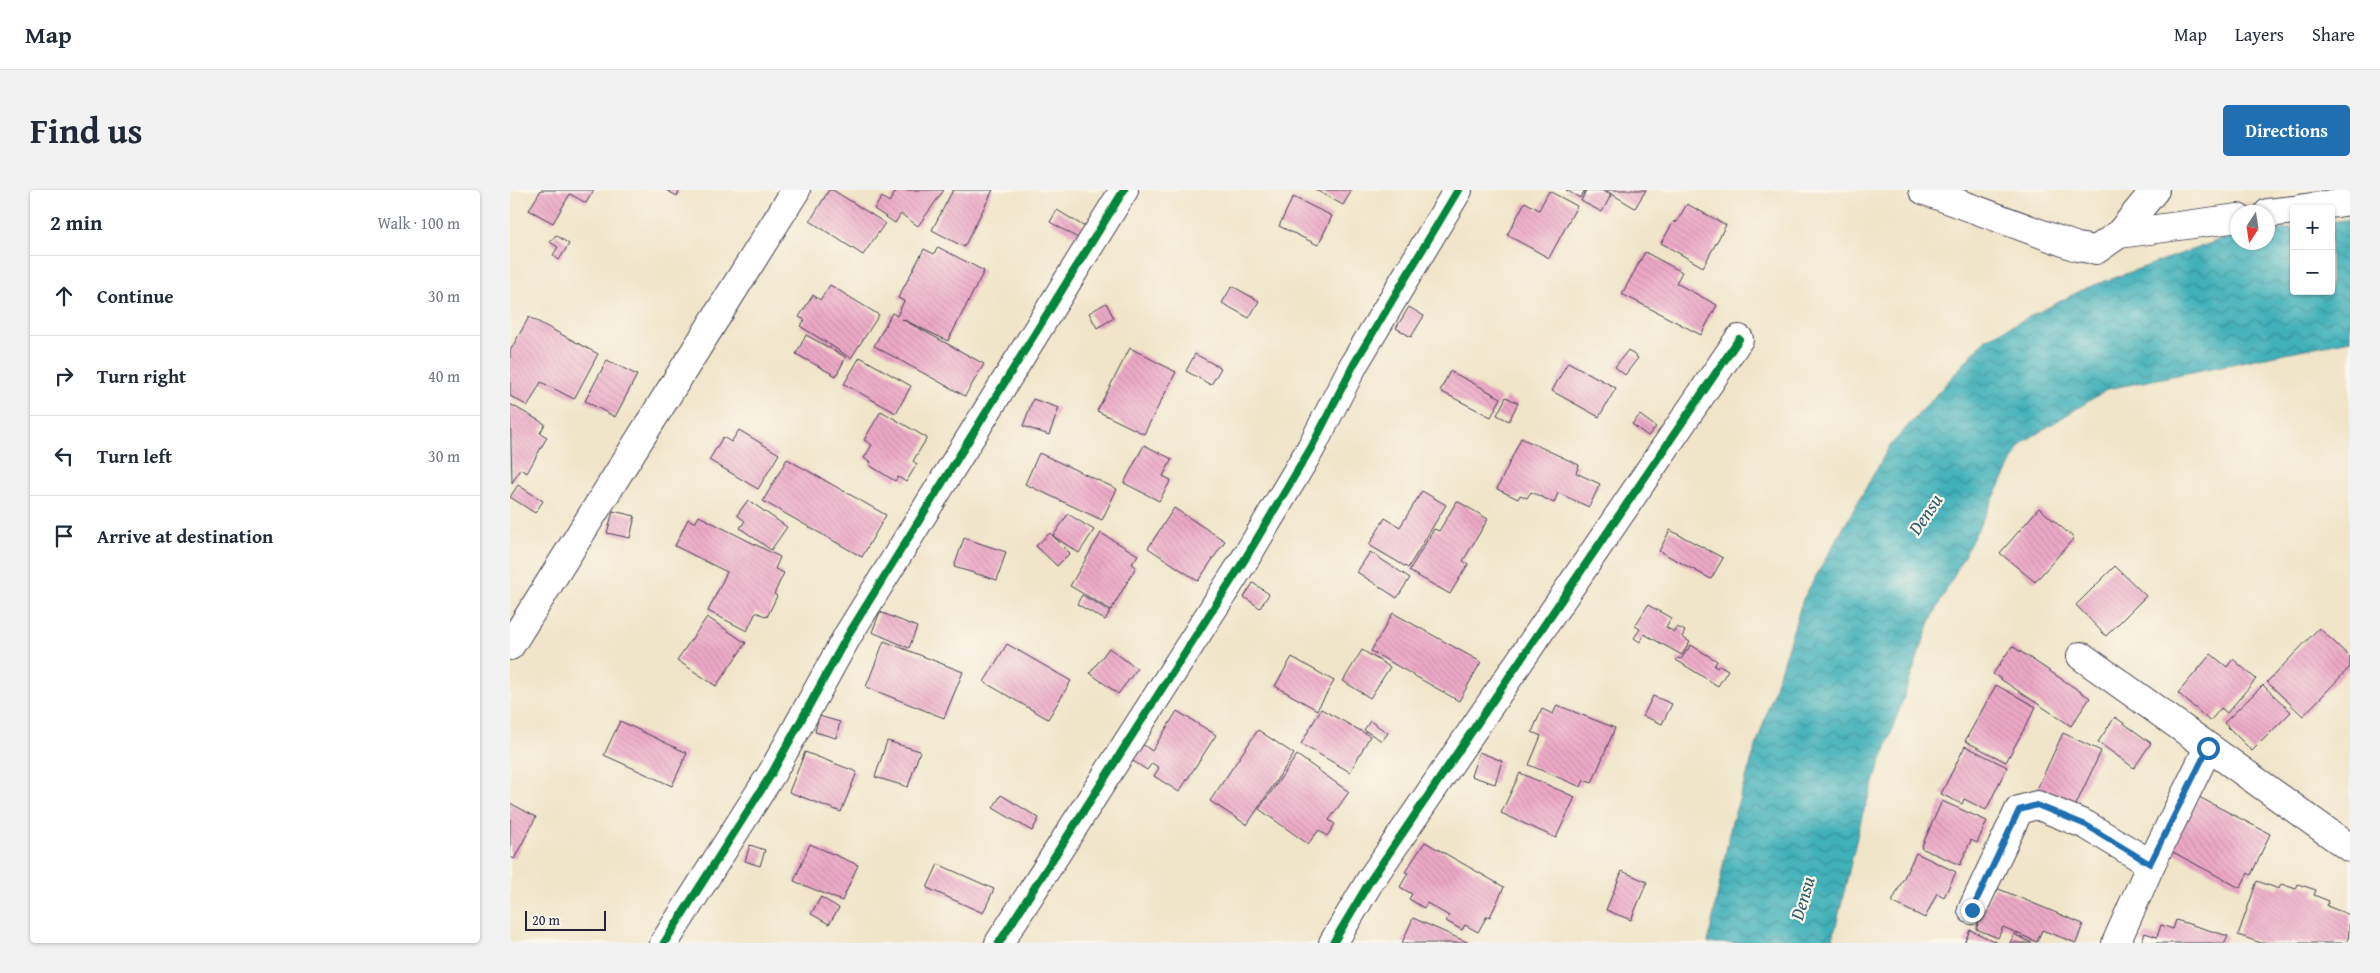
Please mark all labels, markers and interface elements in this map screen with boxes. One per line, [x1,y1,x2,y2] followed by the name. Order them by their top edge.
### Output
[25,17,72,52] text: Map
[2174,21,2207,48] text: Map
[2235,21,2284,48] text: Layers
[2312,21,2355,48] text: Share
[30,105,143,156] text: Find us
[2223,105,2350,156] button: Directions
[2230,205,2275,250] north arrow
[2290,205,2335,295] map controls
[2290,205,2335,250] button: +
[50,207,102,238] text: 2 min
[377,211,460,235] text: Walk · 100 m
[2290,250,2335,295] button: −
[50,282,78,310] icon: ahead
[97,282,174,310] text: Continue
[428,284,460,308] text: 30 m
[50,362,78,390] icon: right
[97,362,186,390] text: Turn right
[428,364,460,388] text: 40 m
[50,442,78,470] icon: left
[97,442,172,470] text: Turn left
[428,444,460,468] text: 30 m
[1900,488,1949,541] water label: Densu
[50,522,78,550] icon: arrive
[97,522,273,550] text: Arrive at destination
[2197,737,2220,760] route start
[1782,873,1822,924] water label: Densu
[1961,899,1984,922] route end
[525,908,606,931] scale bar
[532,910,560,930] text: 20 m

